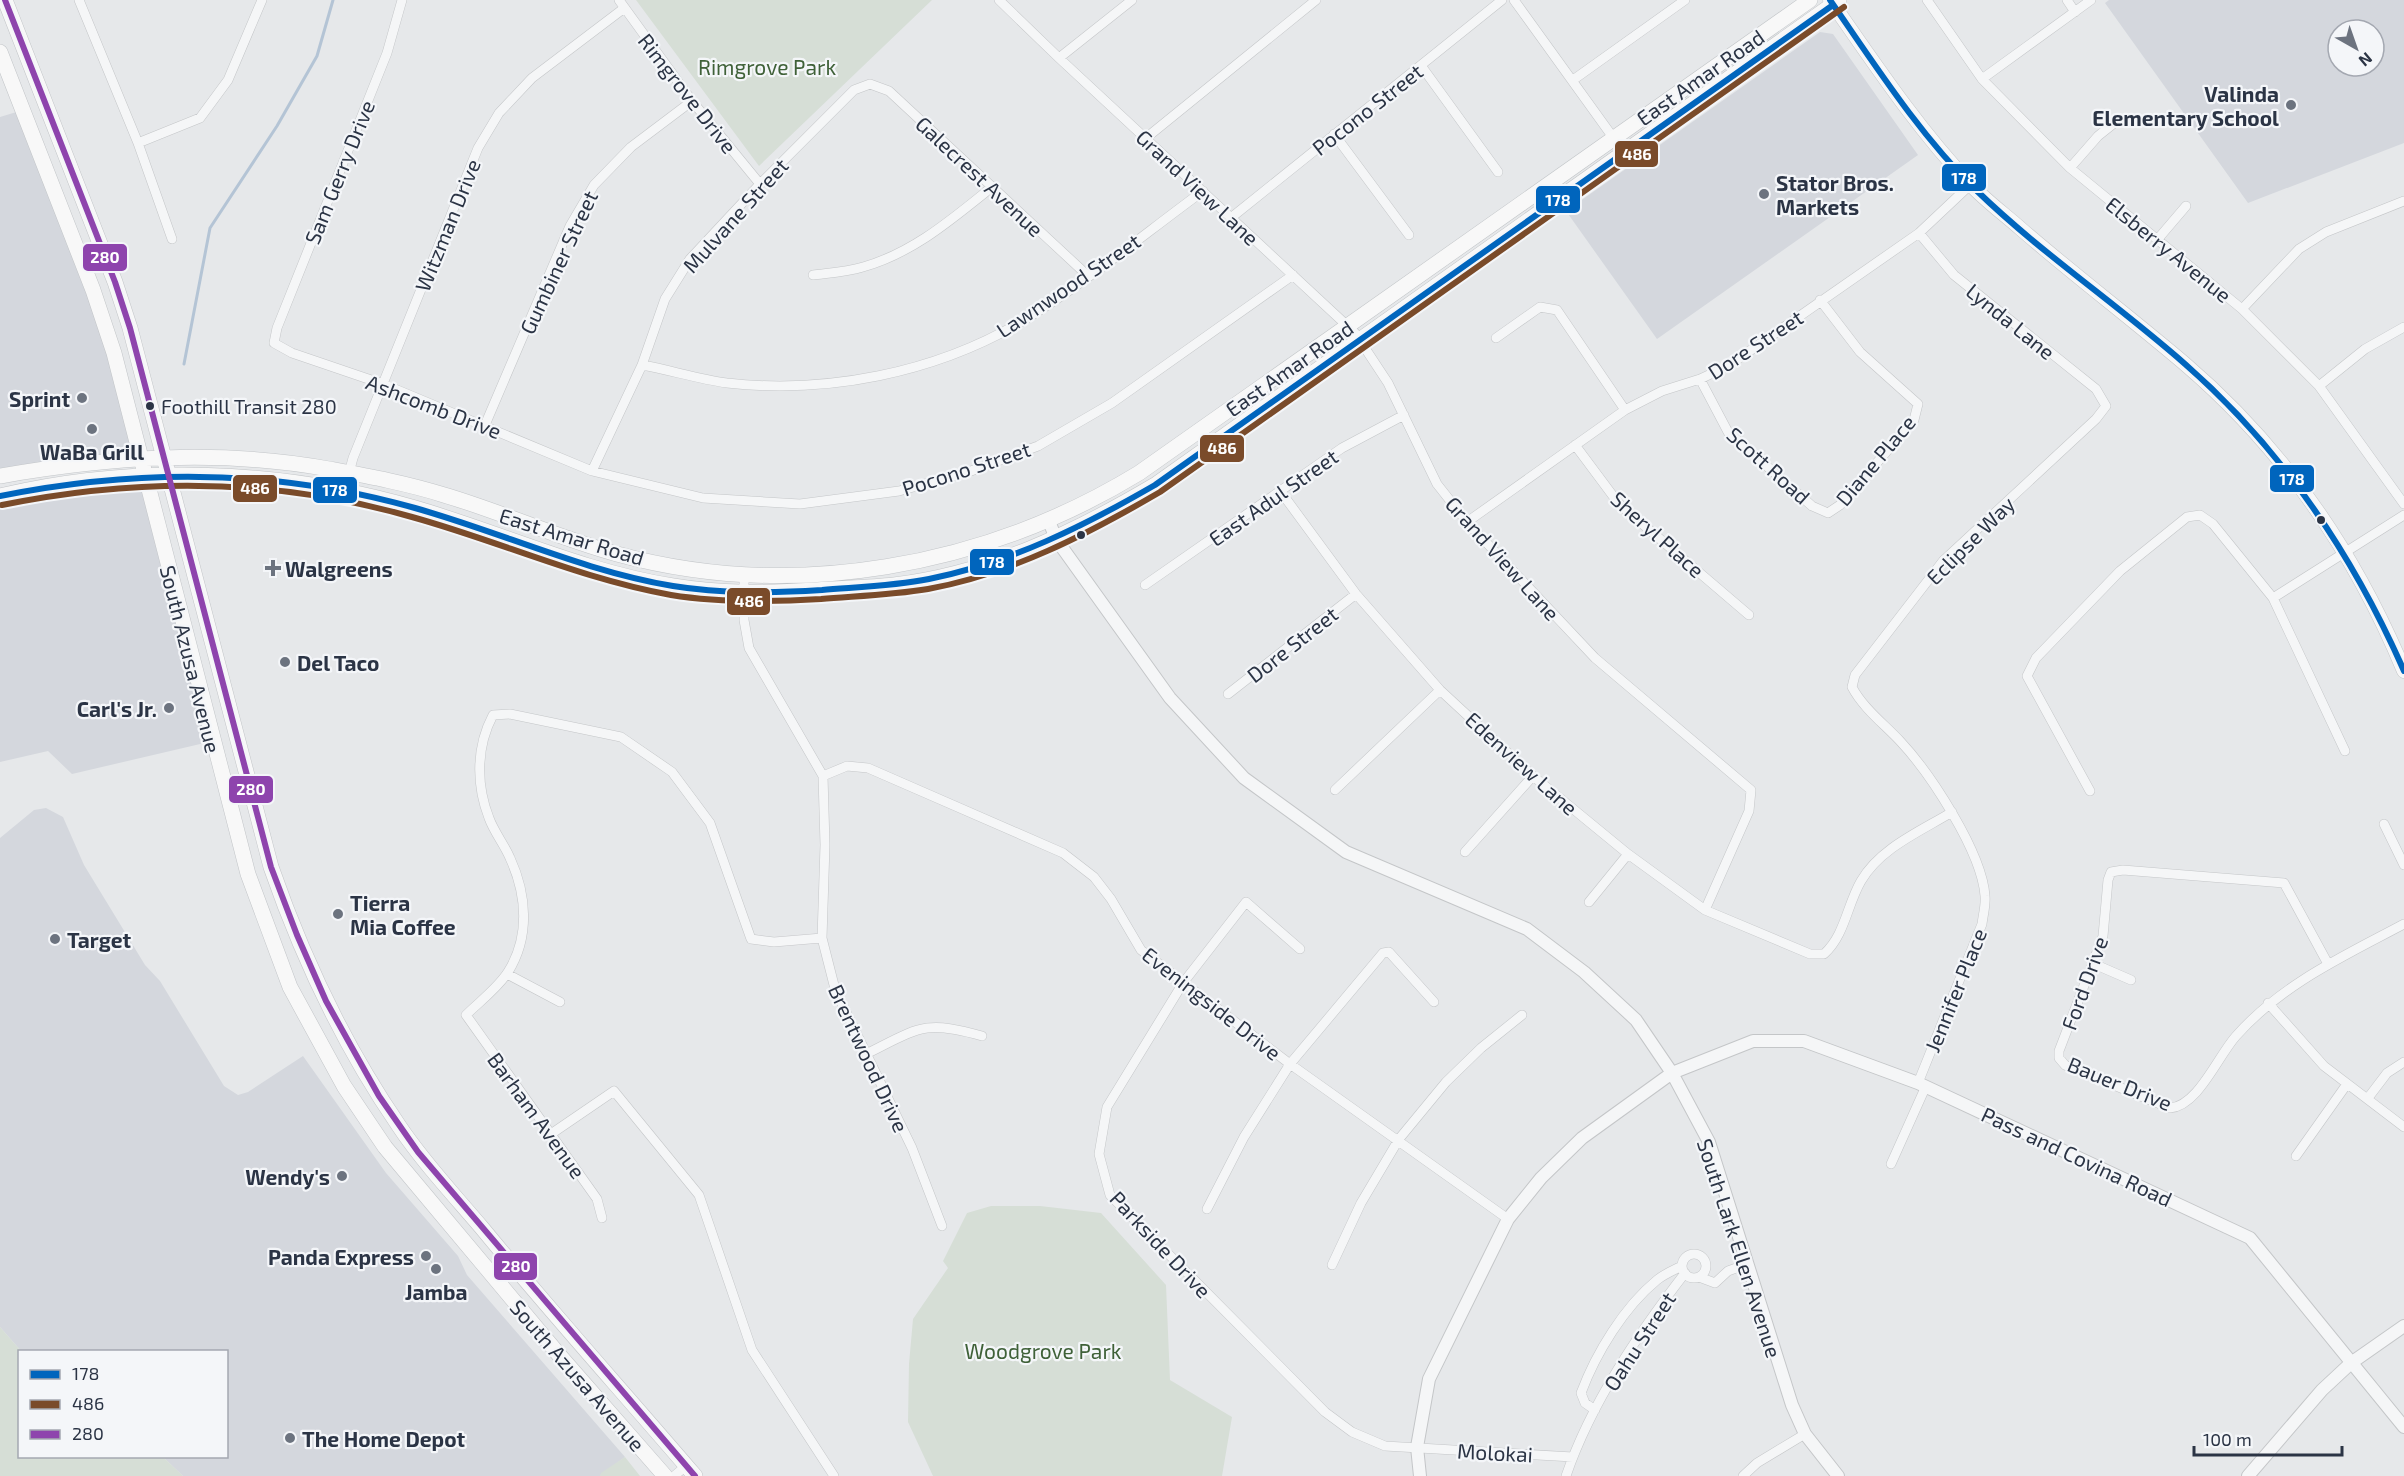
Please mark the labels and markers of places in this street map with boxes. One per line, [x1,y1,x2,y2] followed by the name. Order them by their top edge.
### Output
[2092,81,2279,131] place label: Valinda Elementary School
[2284,98,2298,112] marker: Valinda Elementary School
[1776,170,1894,219] place label: Stator Bros. Markets
[1757,187,1771,201] marker: Stator Bros. Markets
[9,386,70,411] place label: Sprint
[75,391,89,405] marker: Sprint
[161,394,337,418] place label: Foothill Transit 280
[144,400,156,412] marker: Foothill Transit 280
[85,422,99,436] marker: WaBa Grill
[40,439,144,464] place label: WaBa Grill
[2315,514,2327,526] unlabelled marker
[1075,529,1087,541] unlabelled marker
[285,556,393,581] place label: Walgreens
[266,561,280,575] marker: Walgreens
[297,650,379,675] place label: Del Taco
[278,655,292,669] marker: Del Taco
[77,696,157,721] place label: Carl's Jr.
[162,701,176,715] marker: Carl's Jr.
[350,890,456,939] place label: Tierra Mia Coffee
[331,907,345,921] marker: Tierra Mia Coffee
[67,927,132,952] place label: Target
[48,932,62,946] marker: Target
[245,1164,330,1190] place label: Wendy's
[335,1169,349,1183] marker: Wendy's
[268,1244,414,1269] place label: Panda Express
[419,1249,433,1263] marker: Panda Express
[429,1262,443,1276] marker: Jamba
[405,1279,467,1304] place label: Jamba
[302,1426,466,1451] place label: The Home Depot
[283,1431,297,1445] marker: The Home Depot

